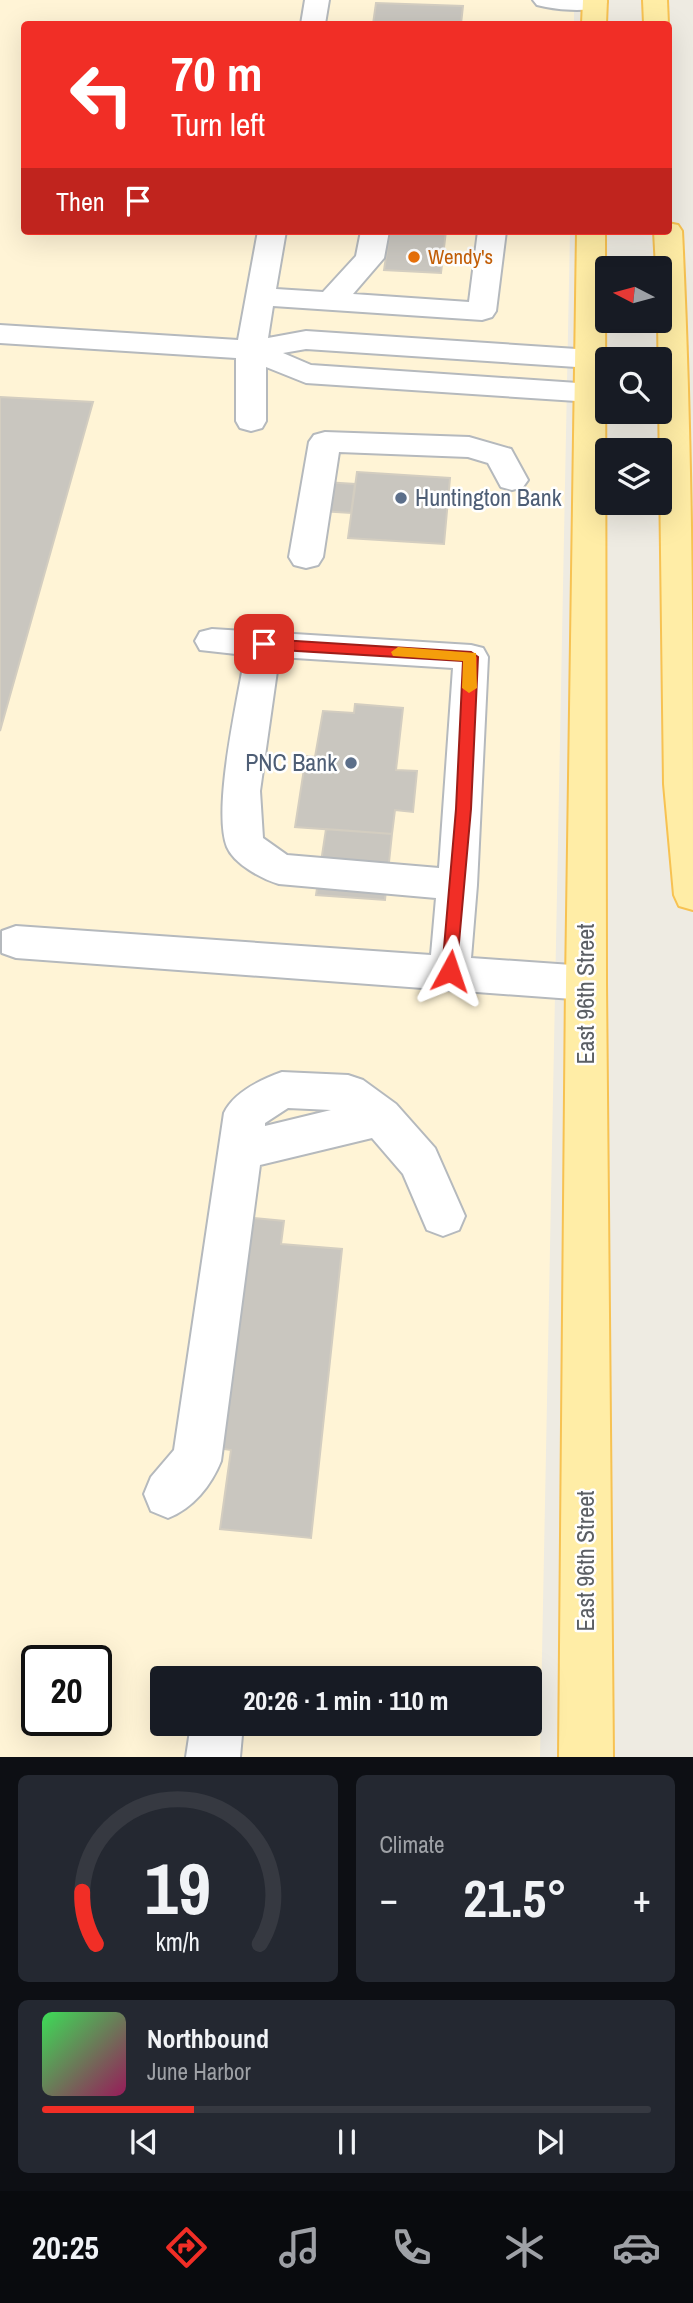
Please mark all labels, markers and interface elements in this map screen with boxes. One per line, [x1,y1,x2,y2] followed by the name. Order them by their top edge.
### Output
[171,40,263,106] text: 70 m
[56,49,147,140] icon: left
[171,103,265,146] text: Turn left
[119,182,157,220] icon: arrive
[56,184,105,219] text: Then
[428,242,493,271] place label: Wendy's
[406,249,422,265] marker: Wendy's
[595,256,672,332] north arrow
[595,256,672,515] map controls
[595,347,672,424] button: search
[595,438,672,515] button: layers
[415,481,562,513] place label: Huntington Bank
[393,490,409,506] marker: Huntington Bank
[234,614,294,674] pin
[245,625,283,663] icon: arrive
[245,746,337,778] place label: PNC Bank
[343,755,359,771] marker: PNC Bank
[569,923,601,1065] street label: East 96th Street
[413,934,487,1008] position arrow
[569,1490,601,1632] street label: East 96th Street
[21,1645,112,1736] speed limit sign: 20
[243,1683,449,1718] text: 20:26 · 1 min · 110 m
[380,1829,444,1860] text: Climate
[145,1840,211,1938] text: 19
[463,1863,567,1933] text: 21.5°
[380,1873,398,1924] text: −
[633,1873,651,1924] text: +
[156,1925,200,1959] text: km/h
[147,2021,269,2056] text: Northbound
[147,2056,251,2087] text: June Harbor
[125,2123,163,2161] icon: previous
[328,2123,366,2161] icon: pause
[531,2123,569,2161] icon: next
[162,2223,211,2272] icon: directions
[275,2223,324,2272] icon: music
[387,2223,436,2272] icon: phone
[500,2223,549,2272] icon: climate
[612,2223,661,2272] icon: car
[32,2226,99,2269] text: 20:25

